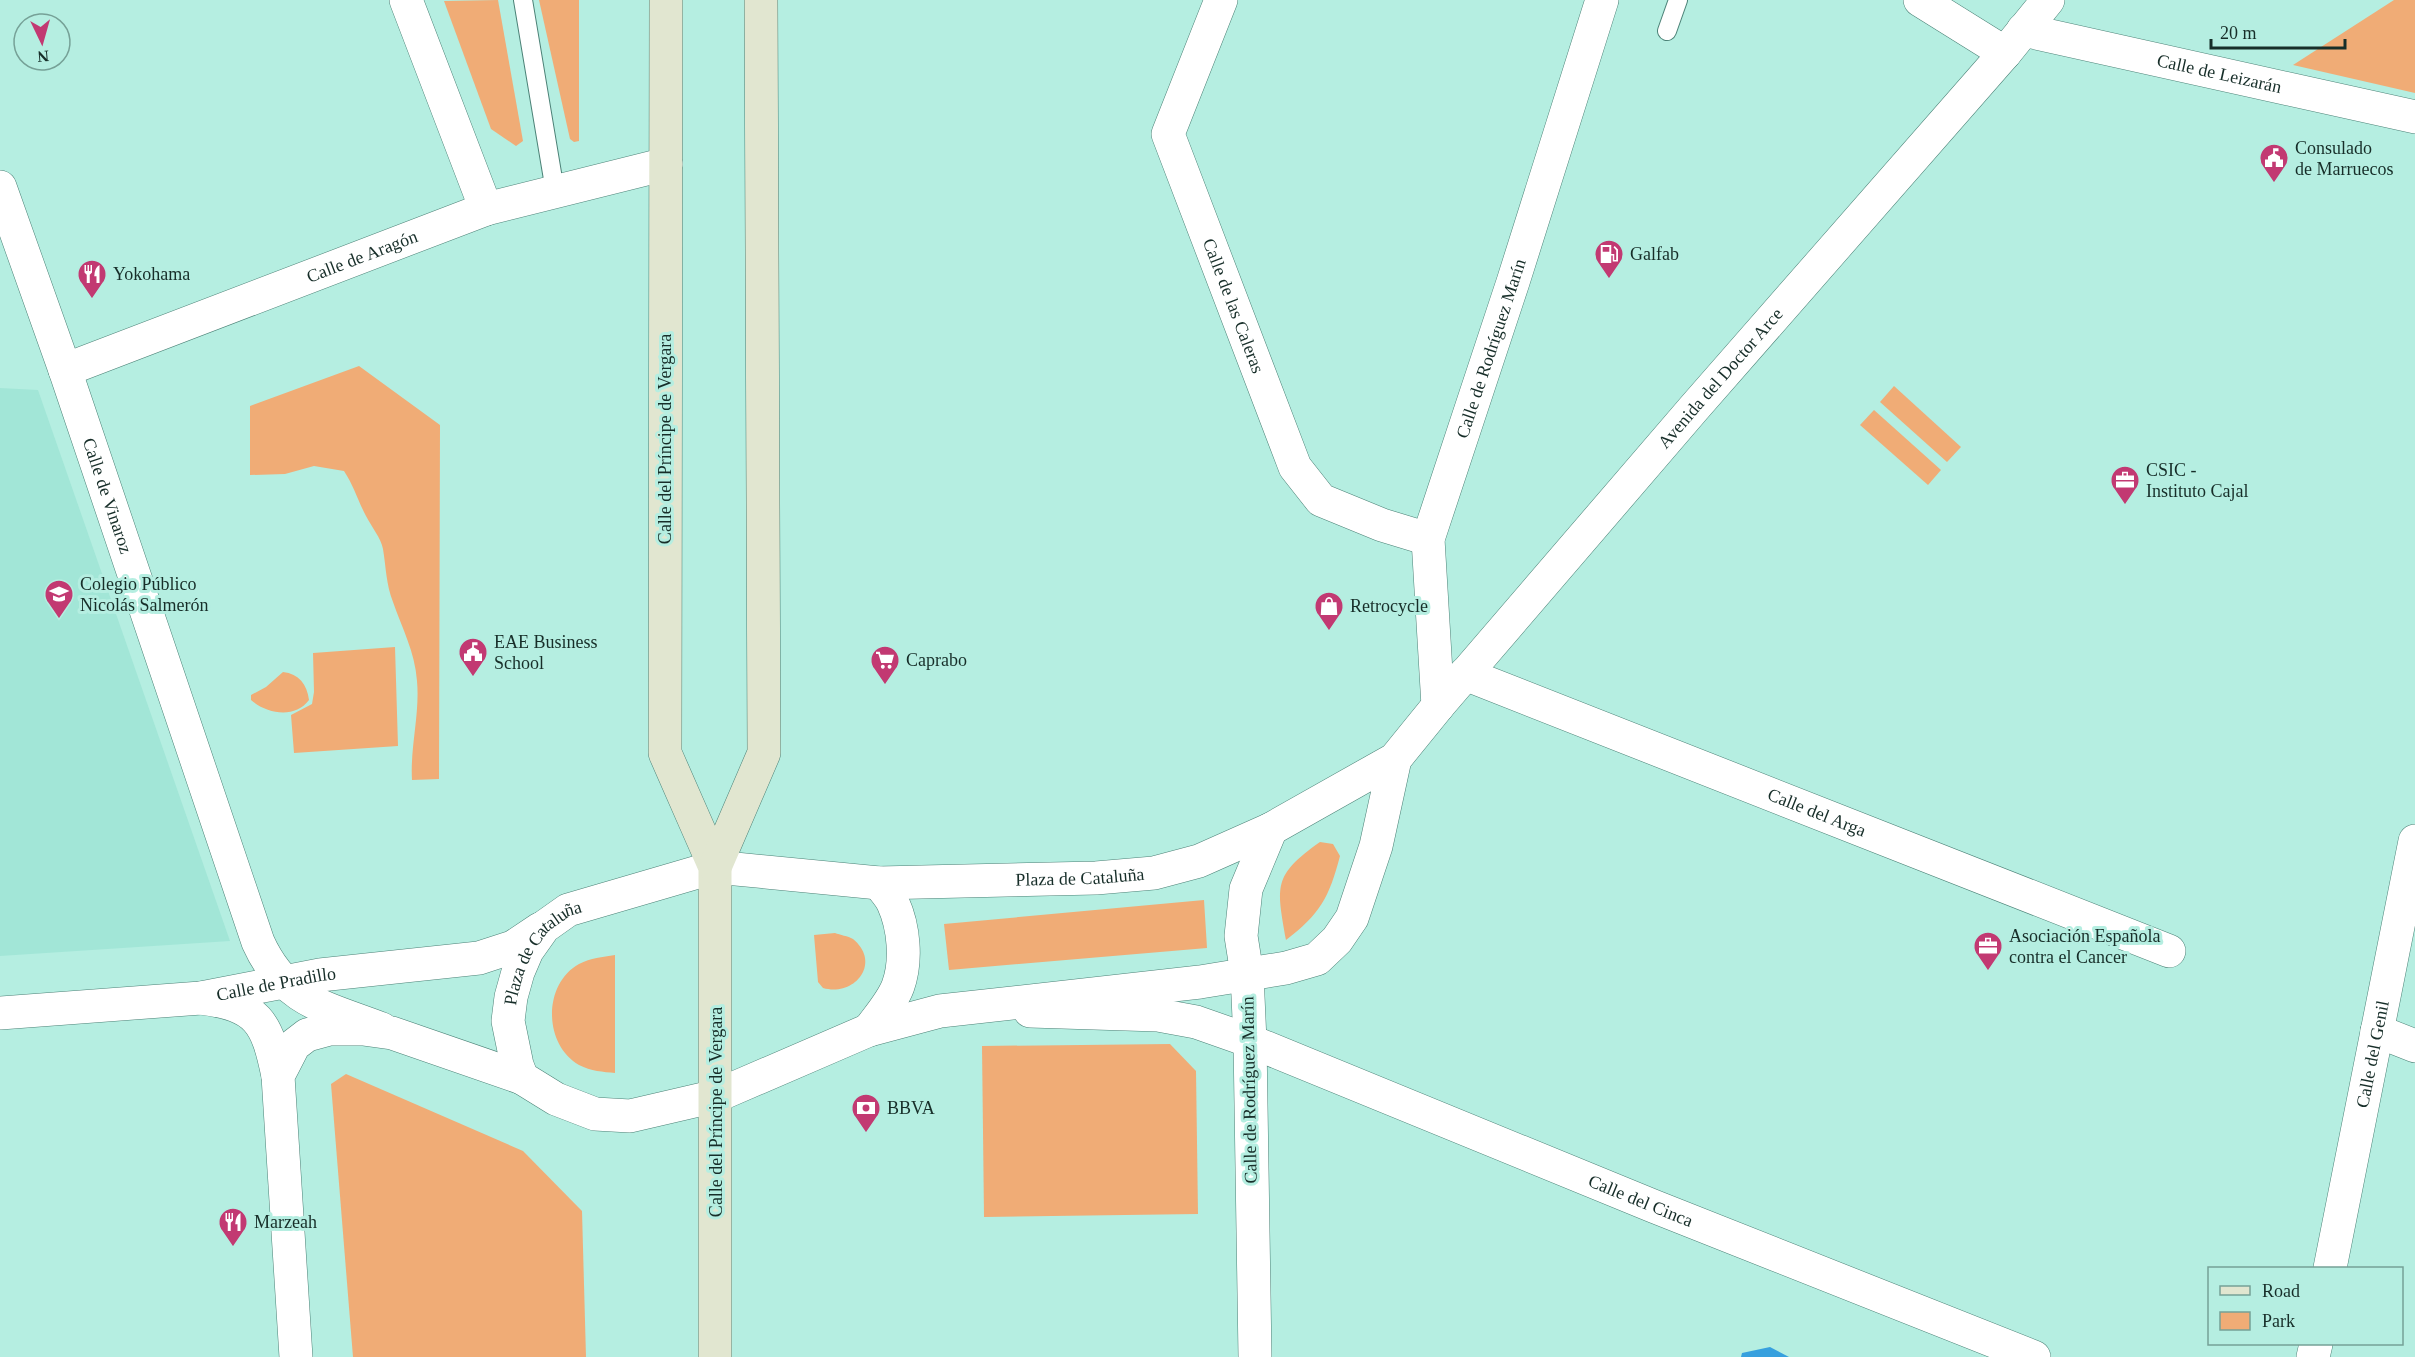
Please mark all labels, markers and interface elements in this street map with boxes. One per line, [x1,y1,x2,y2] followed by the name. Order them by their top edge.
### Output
[12,12,72,72] north arrow
[2211,12,2344,50] scale bar
[2220,23,2257,43] text: 20 m
[36,47,50,65] text: N
[2155,50,2283,97] street label: Calle de Leizarán
[2295,138,2393,179] place label: Consulado de Marruecos
[2258,142,2290,184] public building icon: Consulado de Marruecos
[304,226,420,287] street label: Calle de Aragón
[1199,236,1268,376] street label: Calle de las Caleras
[1593,238,1625,280] fuel station icon: Galfab
[1630,244,1679,264] place label: Galfab
[1452,256,1530,441] street label: Calle de Rodríguez Marín
[76,258,108,300] restaurant icon: Yokohama
[113,264,190,284] place label: Yokohama
[1654,304,1787,452] street label: Avenida del Doctor Arce
[655,334,675,544] street label: Calle del Príncipe de Vergara
[79,435,136,556] street label: Calle de Vinaroz
[2146,460,2249,501] place label: CSIC - Instituto Cajal
[2109,464,2141,506] office icon: CSIC - Instituto Cajal
[80,574,208,615] place label: Colegio Público Nicolás Salmerón
[43,578,75,620] school or university icon: Colegio Público Nicolás Salmerón
[1313,590,1345,632] shop icon: Retrocycle
[1350,596,1428,616] place label: Retrocycle
[494,632,598,673] place label: EAE Business School
[457,636,489,678] public building icon: EAE Business School
[869,644,901,686] supermarket icon: Caprabo
[906,650,967,670] place label: Caprabo
[1765,784,1869,841] street label: Calle del Arga
[1015,864,1145,890] street label: Plaza de Cataluña
[500,897,584,1006] street label: Plaza de Cataluña
[2009,926,2160,967] place label: Asociación Española contra el Cancer
[1972,930,2004,972] office icon: Asociación Española contra el Cancer
[215,963,337,1005] street label: Calle de Pradillo
[1237,996,1261,1184] street label: Calle de Rodríguez Marín
[2352,999,2393,1110] street label: Calle del Genil
[706,1007,726,1217] street label: Calle del Príncipe de Vergara
[850,1092,882,1134] bank icon: BBVA
[887,1098,935,1118] place label: BBVA
[1585,1171,1696,1231] street label: Calle del Cinca
[217,1206,249,1248] restaurant icon: Marzeah
[254,1212,317,1232] place label: Marzeah
[2208,1267,2403,1345] legend
[2262,1281,2300,1301] text: Road
[2262,1311,2295,1331] text: Park

